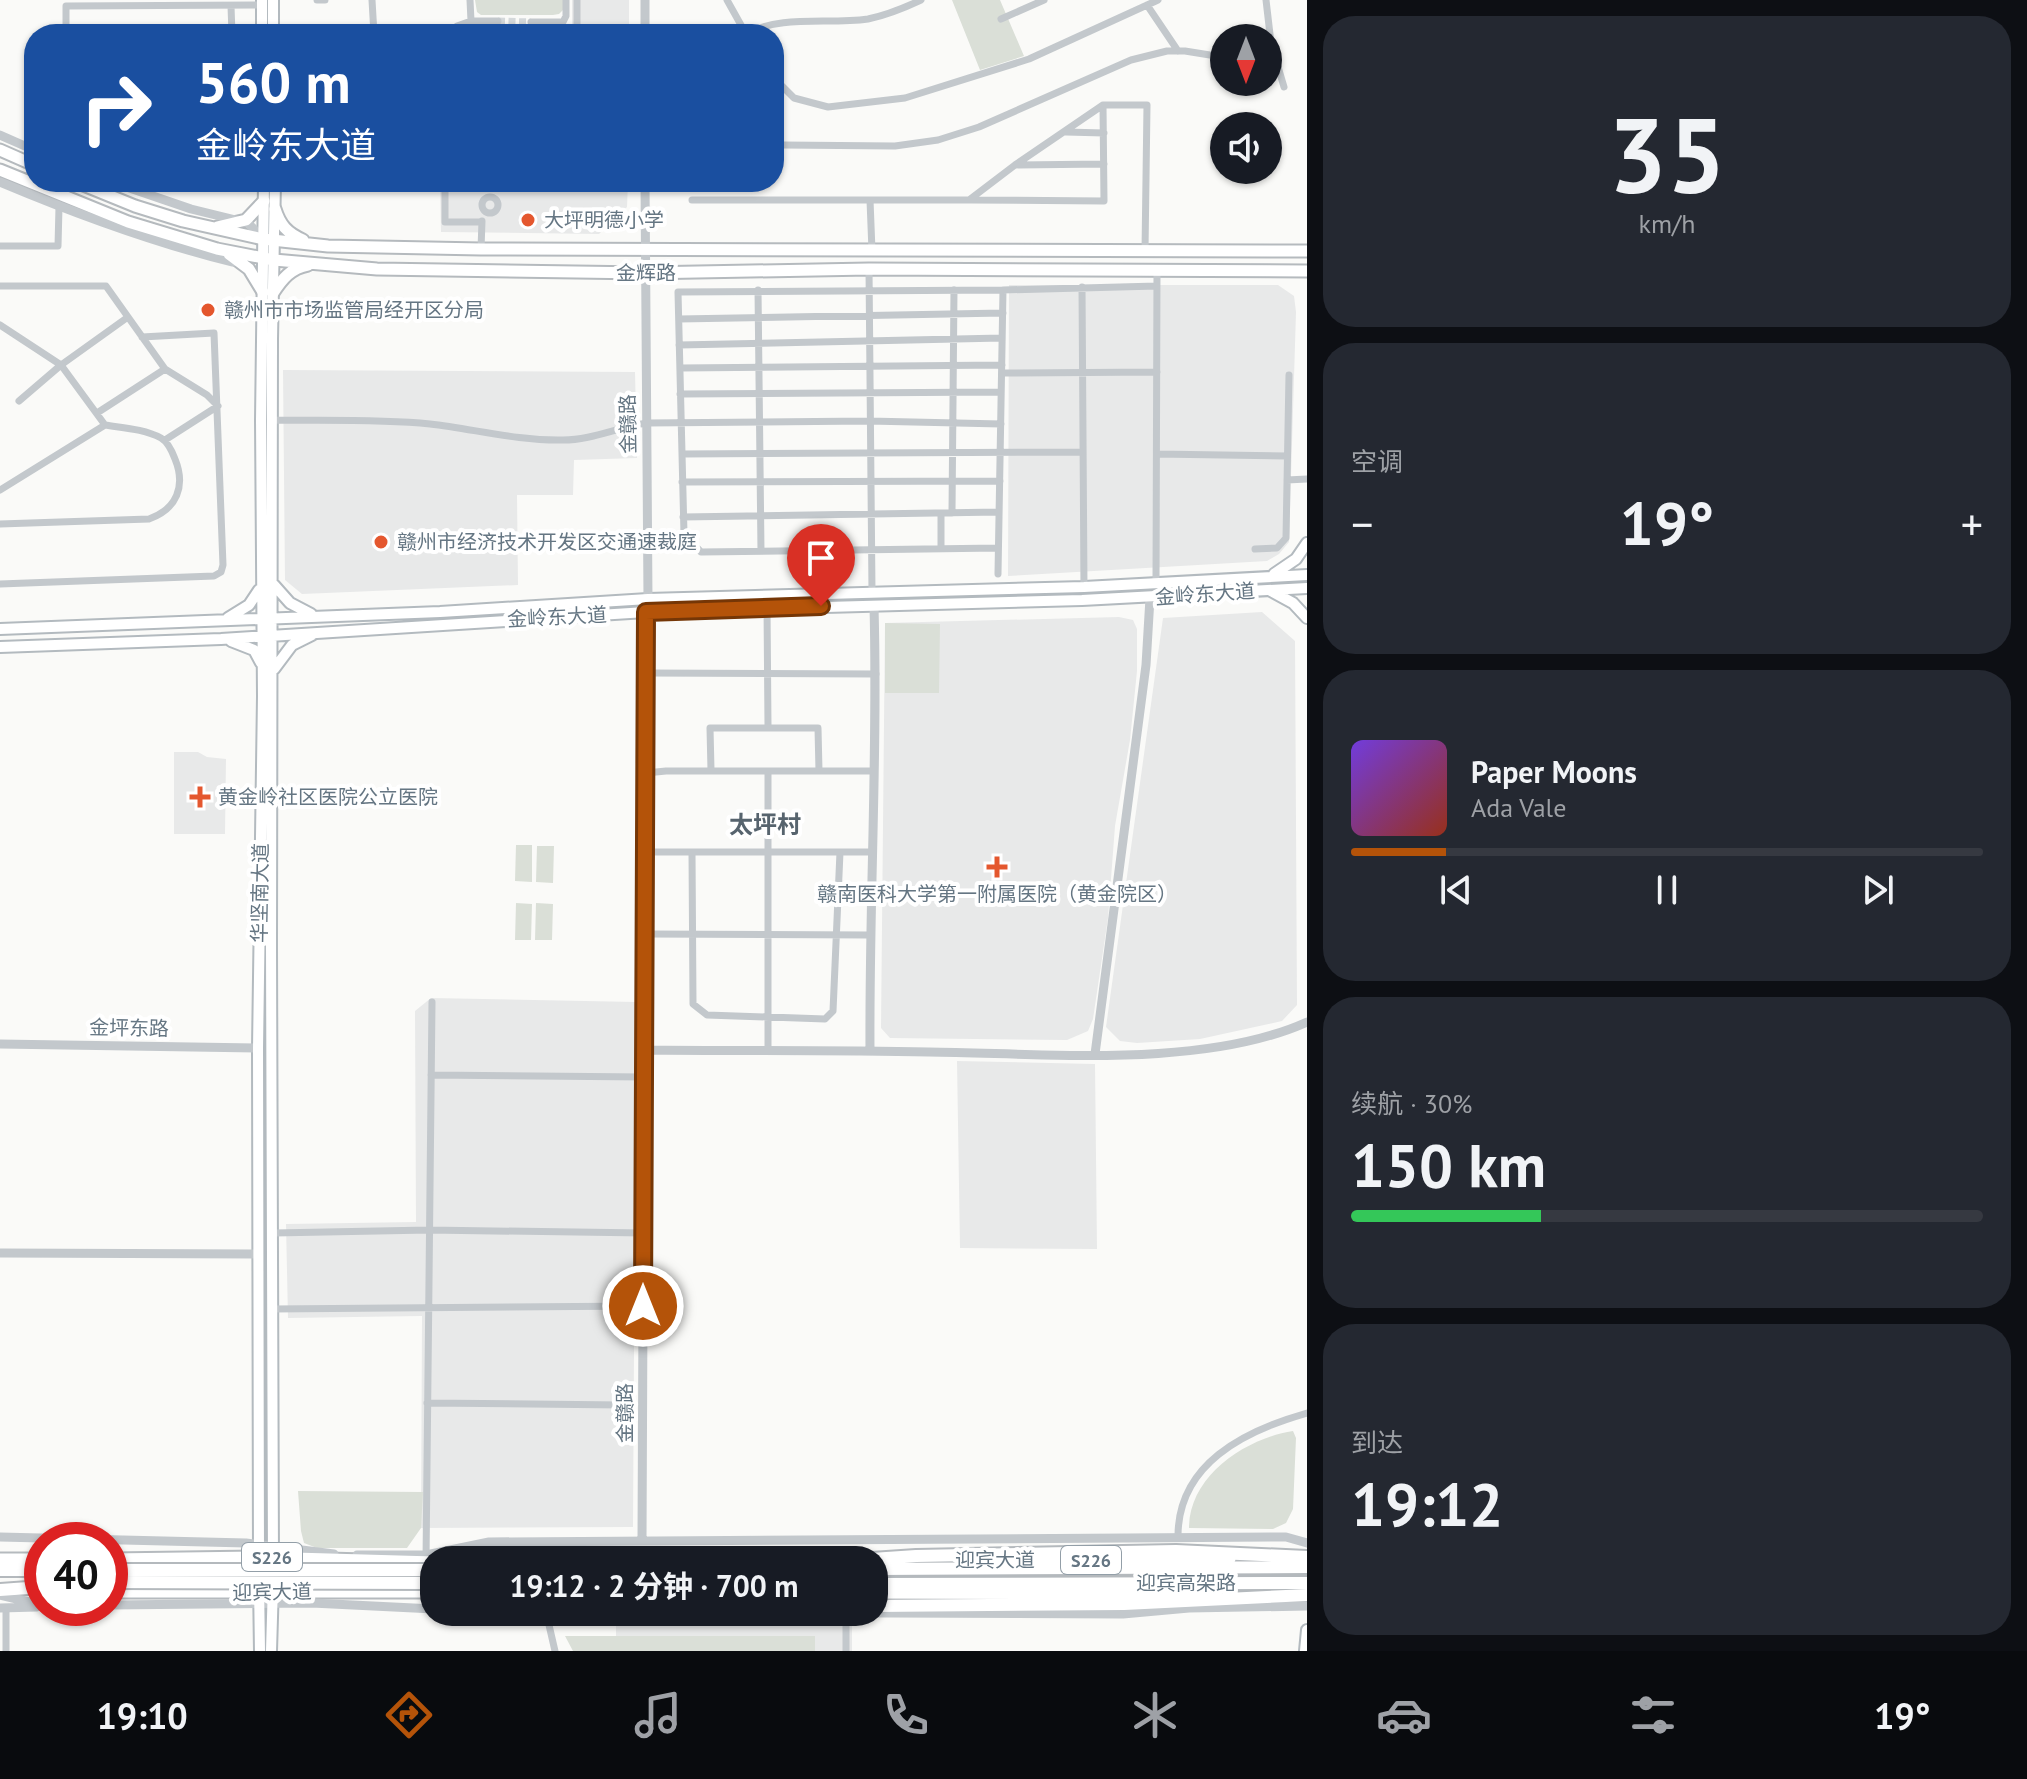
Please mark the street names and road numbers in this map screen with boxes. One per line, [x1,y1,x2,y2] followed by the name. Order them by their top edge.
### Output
[616,260,676,286] street label: 金辉路
[614,394,642,454] street label: 金赣路
[1154,578,1256,610] street label: 金岭东大道
[506,601,608,633] street label: 金岭东大道
[246,843,274,943] street label: 华坚南大道
[89,1014,169,1042] street label: 金坪东路
[612,1383,638,1443] street label: 金赣路
[242,1543,302,1571] road number: S226
[1061,1546,1121,1574] road number: S226
[955,1547,1035,1573] street label: 迎宾大道
[1136,1570,1236,1596] street label: 迎宾高架路
[232,1578,312,1606] street label: 迎宾大道

